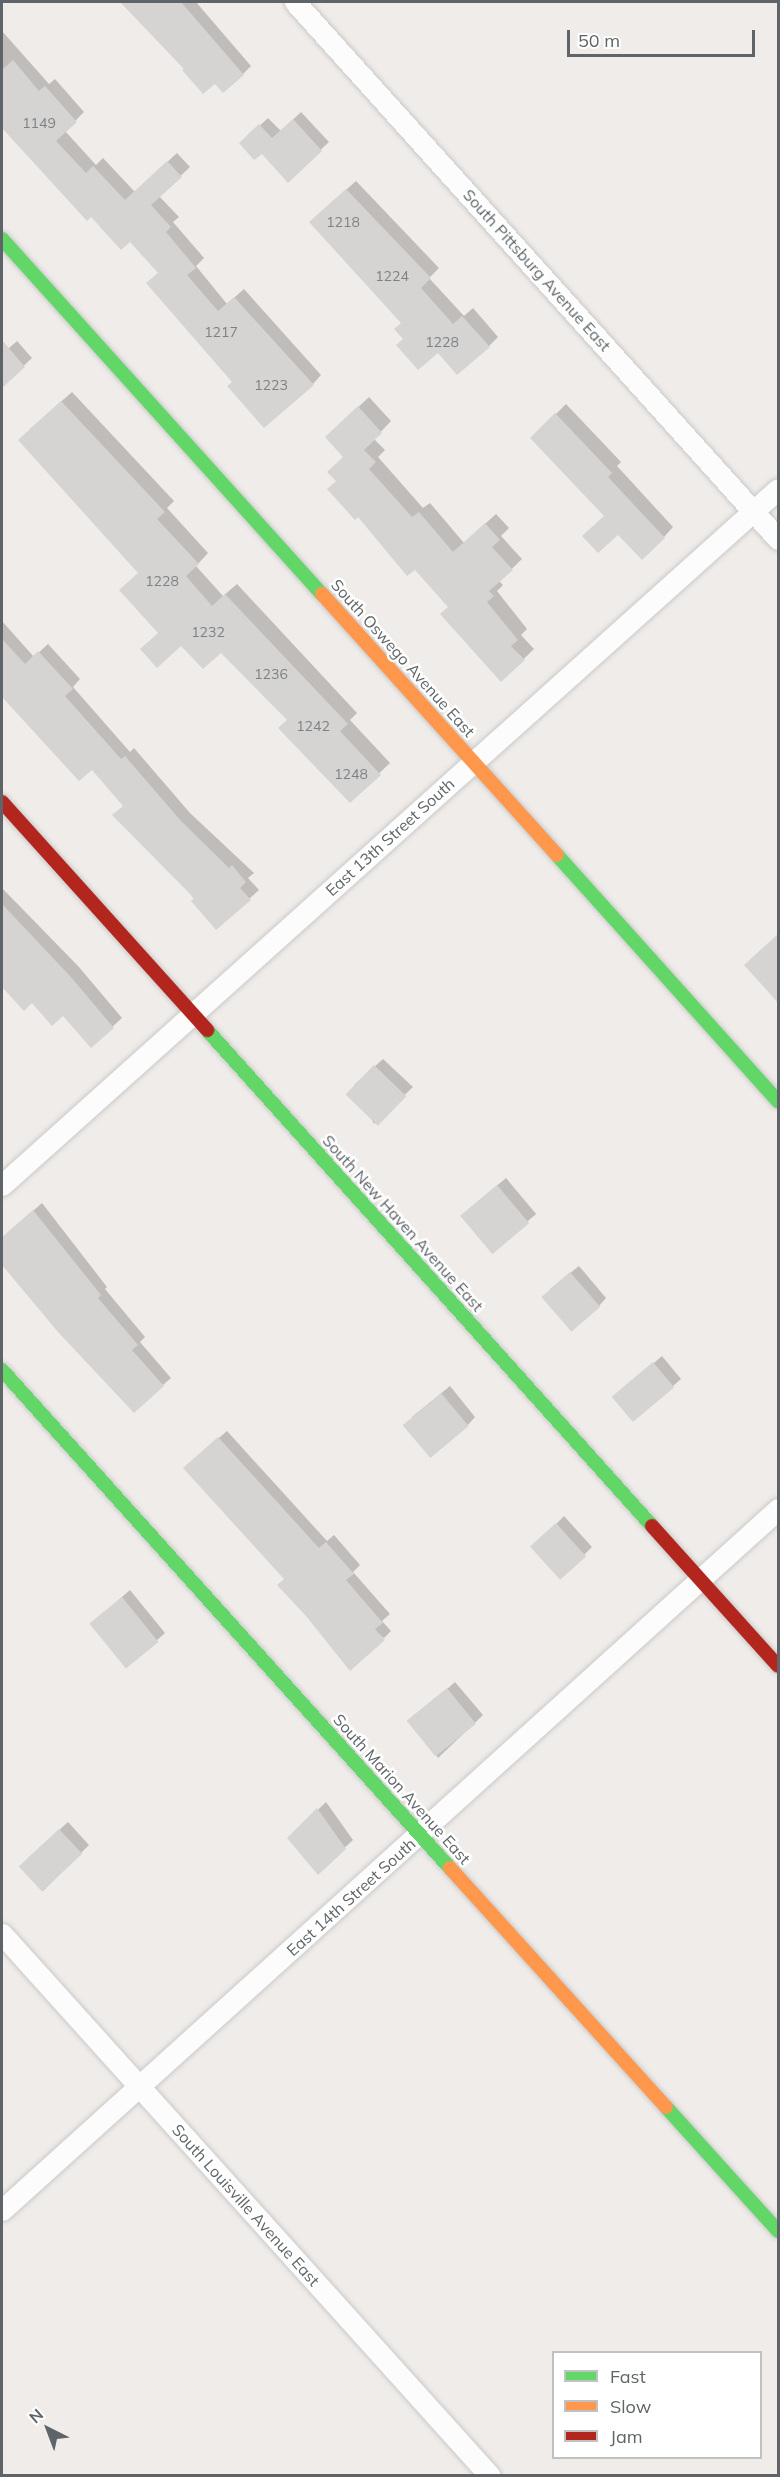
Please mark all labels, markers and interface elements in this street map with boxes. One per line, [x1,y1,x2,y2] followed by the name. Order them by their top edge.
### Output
[570,18,758,56] scale bar
[578,29,620,52] text: 50 m
[22,115,56,131] house number: 1149
[459,185,615,355] street label: South Pittsburg Avenue East
[326,214,360,230] house number: 1218
[375,268,409,284] house number: 1224
[204,324,238,340] house number: 1217
[425,334,459,350] house number: 1228
[254,377,288,393] house number: 1223
[145,573,179,589] house number: 1228
[327,575,479,741] street label: South Oswego Avenue East
[191,624,225,640] house number: 1232
[254,666,288,682] house number: 1236
[296,718,330,734] house number: 1242
[334,766,368,782] house number: 1248
[322,774,458,900] street label: East 13th Street South
[319,1131,487,1315] street label: South New Haven Avenue East
[330,1710,474,1868] street label: South Marion Avenue East
[283,1834,419,1960] street label: East 14th Street South
[168,2120,324,2290] street label: South Louisville Avenue East
[552,2351,762,2459] legend
[610,2365,646,2388] text: Fast
[610,2395,651,2418] text: Slow
[18,2399,78,2459] north arrow
[25,2404,47,2427] text: N
[610,2425,643,2448] text: Jam

